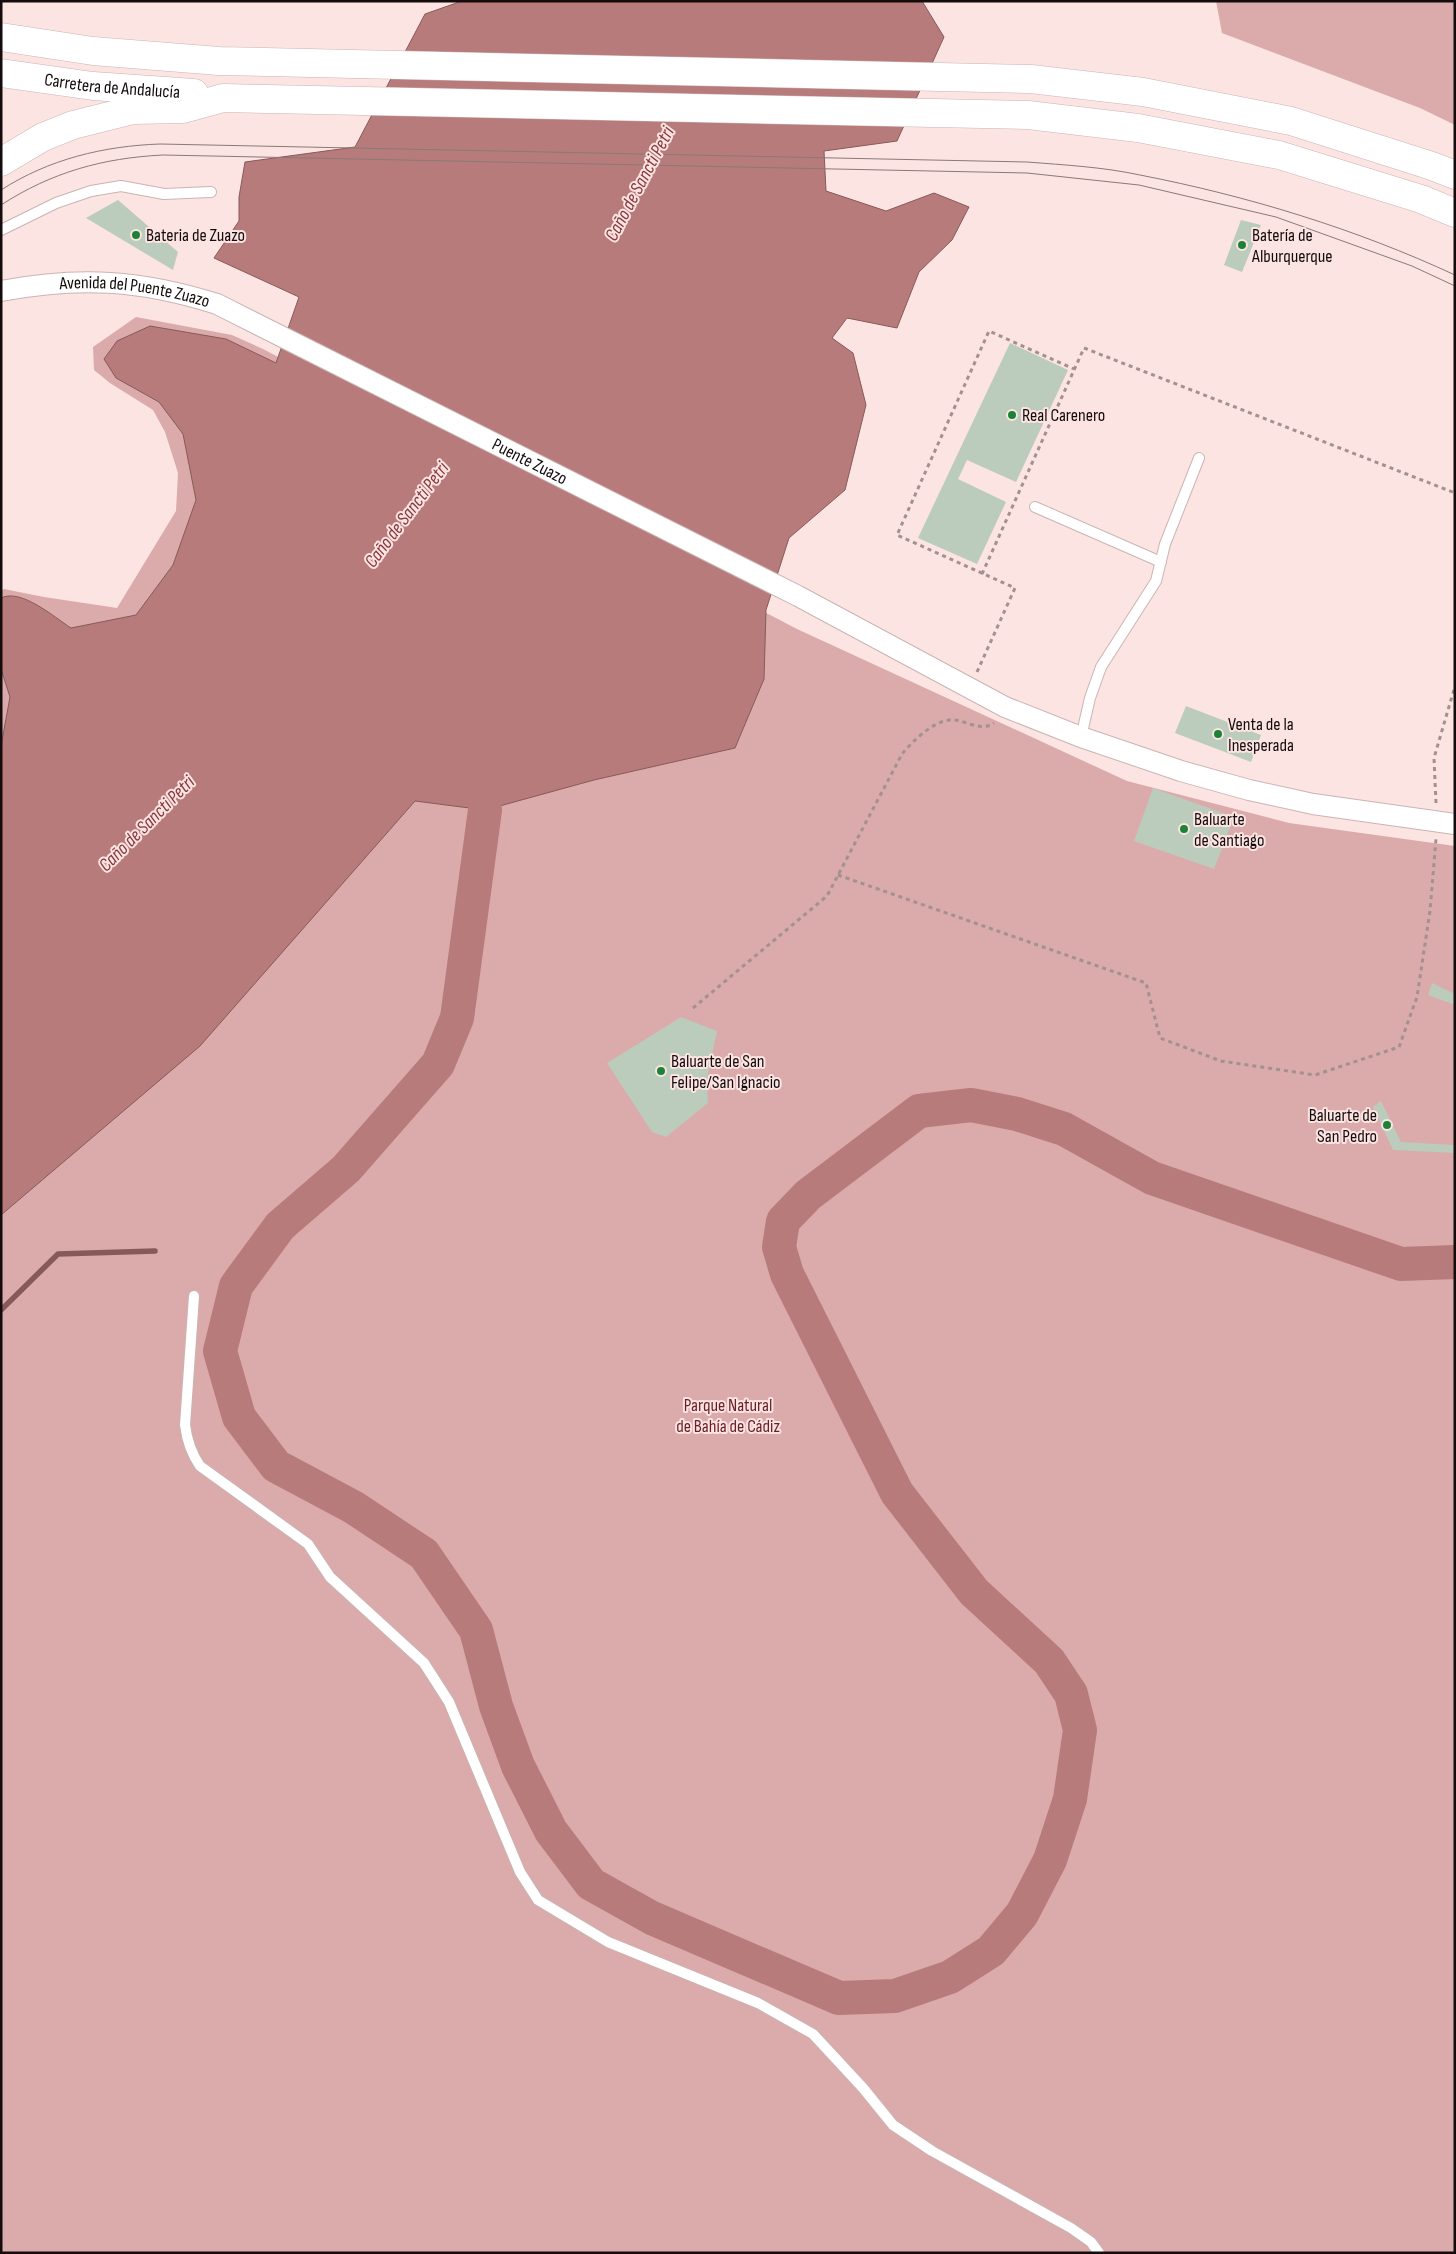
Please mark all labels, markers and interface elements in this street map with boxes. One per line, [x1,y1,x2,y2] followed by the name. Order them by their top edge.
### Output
[43,69,181,103] street label: Carretera de Andalucía
[600,122,680,245] water label: Caño de Sancti Petri
[146,225,245,246] place label: Bateria de Zuazo
[1251,225,1333,267] place label: Batería de Alburquerque
[130,229,142,241] marker: Bateria de Zuazo
[1236,239,1248,251] marker: Batería de Alburquerque
[58,272,212,312] street label: Avenida del Puente Zuazo
[1022,405,1105,426] place label: Real Carenero
[1006,409,1018,421] marker: Real Carenero
[489,434,571,489] street label: Puente Zuazo
[360,457,455,572] water label: Caño de Sancti Petri
[1228,714,1294,756] place label: Venta de la Inesperada
[1212,728,1224,740] marker: Venta de la Inesperada
[94,771,200,877] water label: Caño de Sancti Petri
[1194,809,1264,851] place label: Baluarte de Santiago
[1178,823,1190,835] marker: Baluarte de Santiago
[671,1051,780,1093] place label: Baluarte de San Felipe/San Ignacio
[655,1065,667,1077] marker: Baluarte de San Felipe/San Ignacio
[1309,1105,1377,1147] place label: Baluarte de San Pedro
[1381,1119,1393,1131] marker: Baluarte de San Pedro
[676,1395,780,1437] park label: Parque Natural de Bahía de Cádiz

